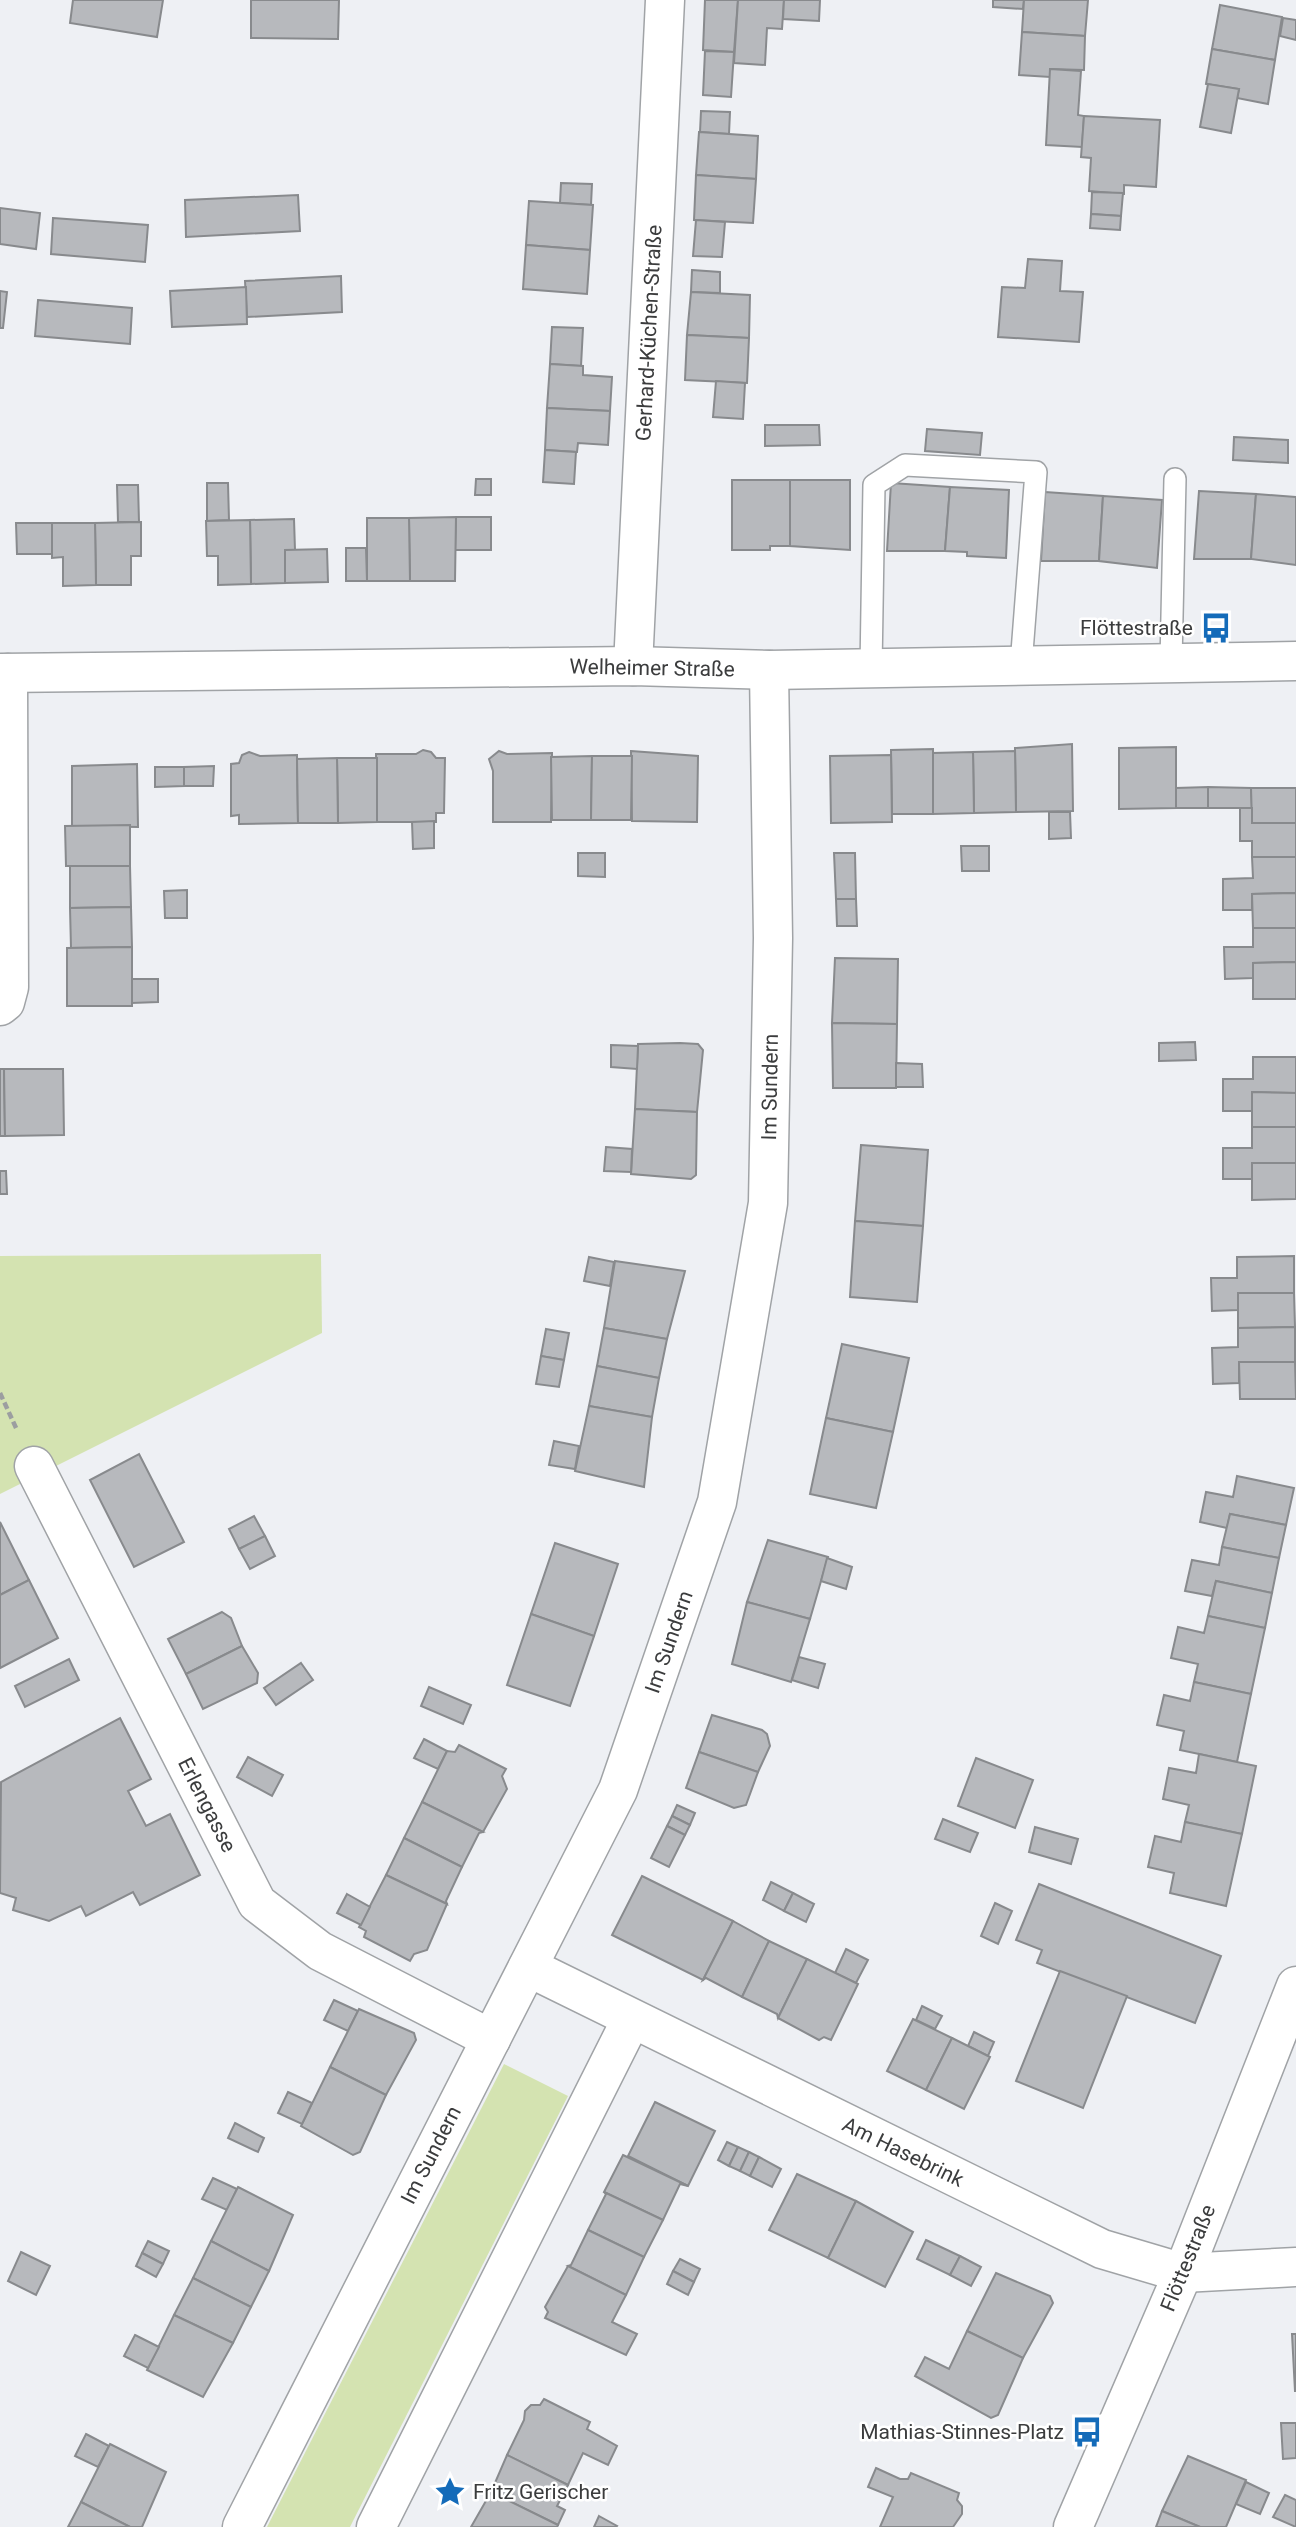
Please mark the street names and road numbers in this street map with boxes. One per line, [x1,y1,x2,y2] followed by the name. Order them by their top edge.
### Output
[631,224,667,442] street label: Gerhard-Küchen-Straße
[569,655,735,681] street label: Welheimer Straße
[757,1033,783,1141] street label: Im Sundern
[640,1588,698,1696] street label: Im Sundern
[173,1754,241,1856] street label: Erlengasse
[396,2102,466,2208] street label: Im Sundern
[838,2112,968,2192] street label: Am Hasebrink
[1156,2201,1220,2315] street label: Flöttestraße

